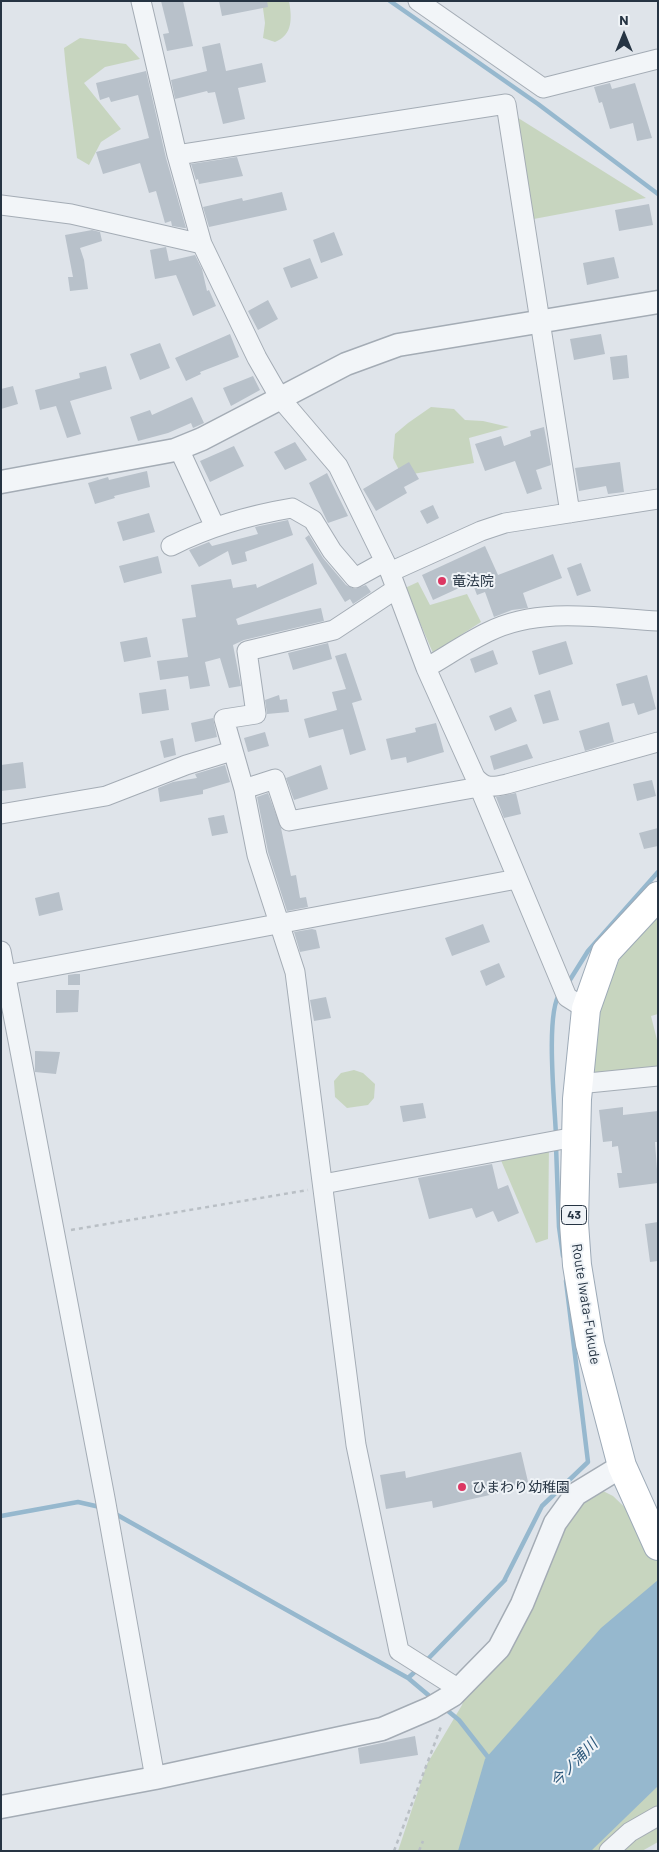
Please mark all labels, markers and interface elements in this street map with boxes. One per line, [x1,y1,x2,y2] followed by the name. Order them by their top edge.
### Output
[599,10,649,60] north arrow
[619,11,629,28] text: N
[452,573,494,589] place label: 竜法院
[436,575,448,587] marker: 竜法院
[562,1206,586,1224] road number: 43
[568,1242,604,1366] street label: Route Iwata-Fukude
[472,1479,570,1495] place label: ひまわり幼稚園
[456,1481,468,1493] marker: ひまわり幼稚園
[547,1735,601,1791] water label: 今ノ浦川

